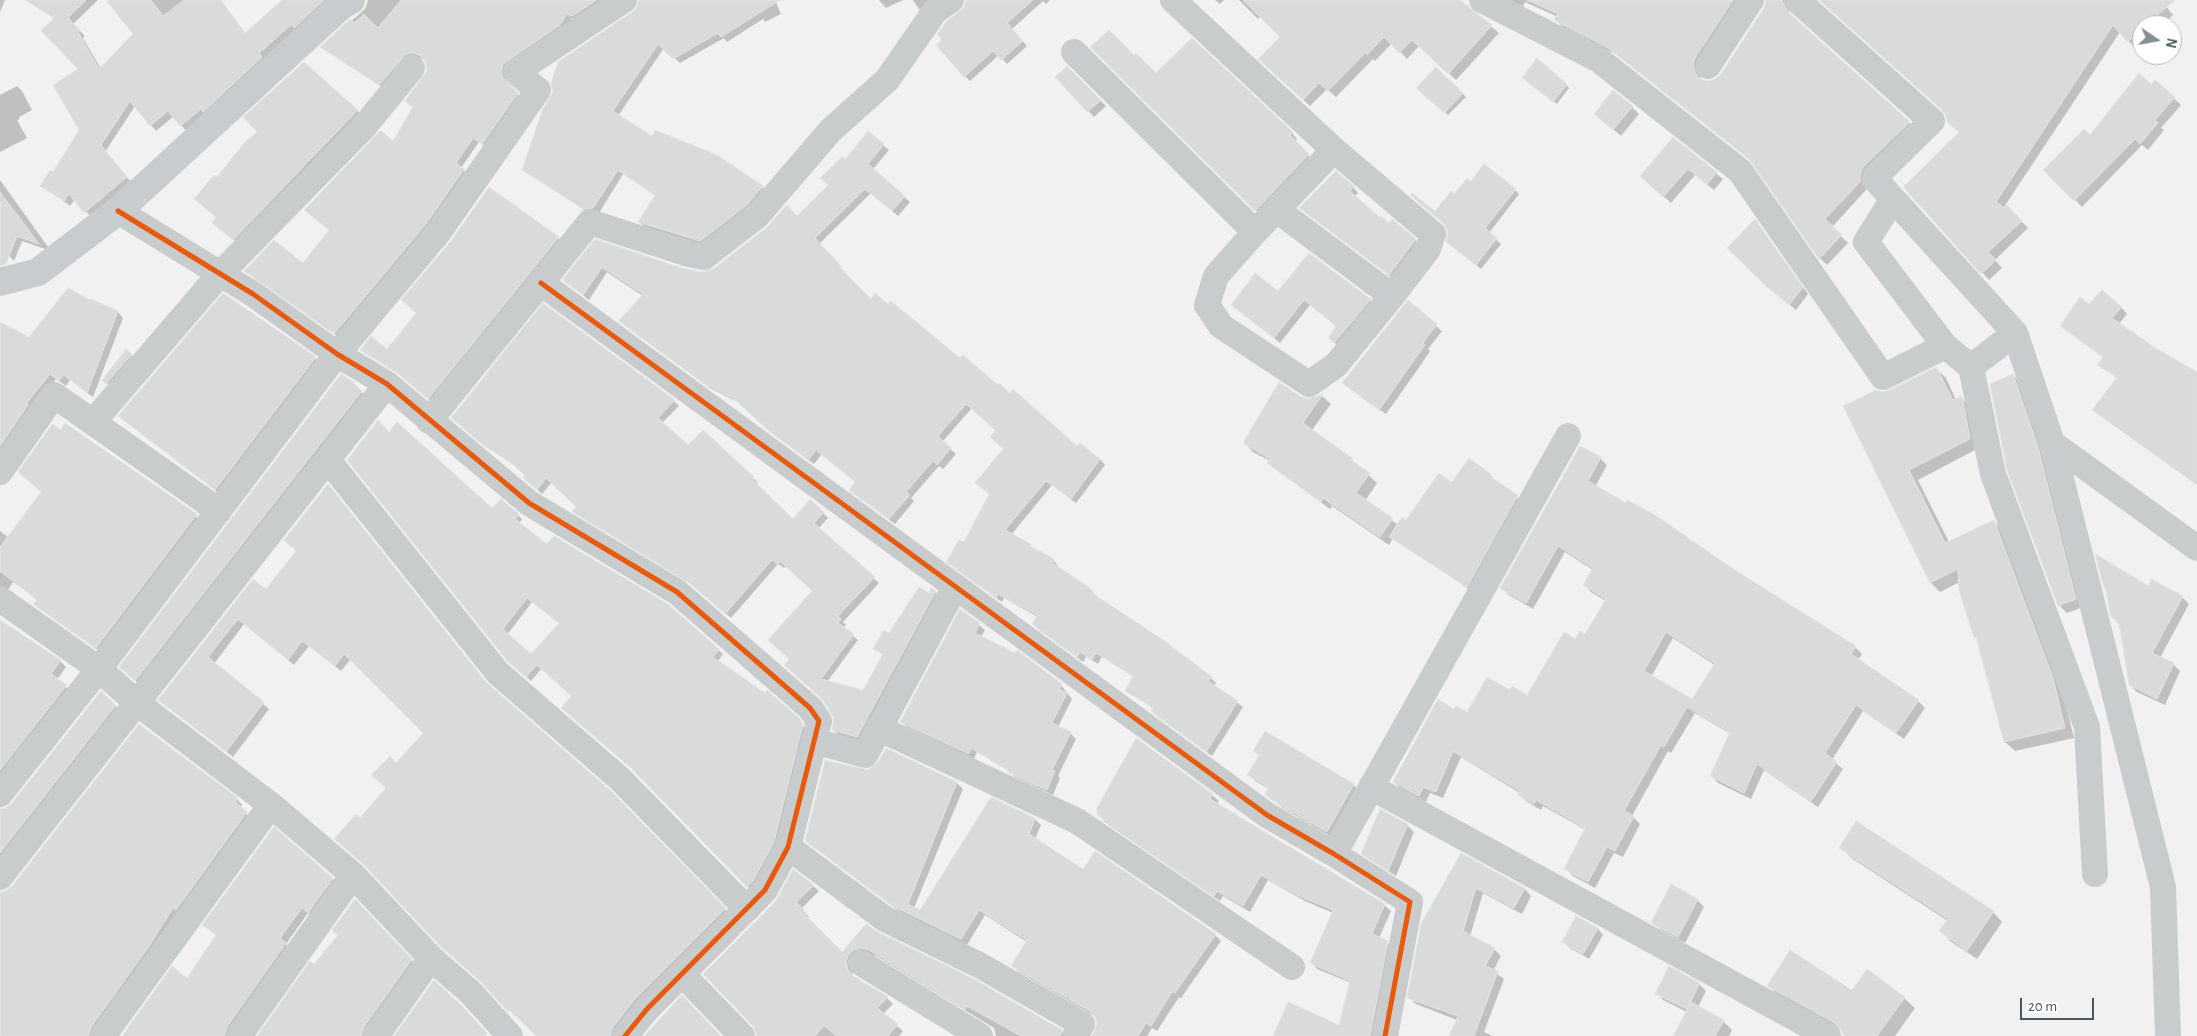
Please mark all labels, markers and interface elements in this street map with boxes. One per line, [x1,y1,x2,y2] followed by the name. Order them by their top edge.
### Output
[2132,15,2182,65] north arrow
[2163,37,2179,49] text: N
[2022,988,2096,1020] scale bar
[2028,999,2057,1014] text: 20 m

